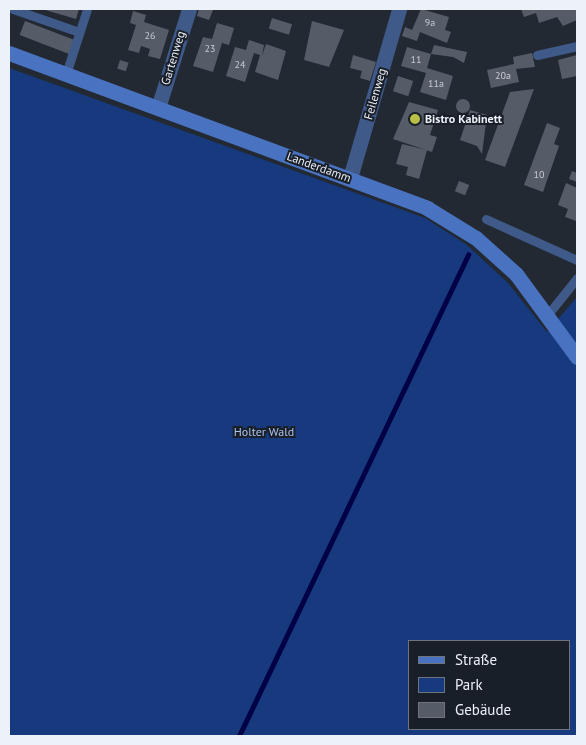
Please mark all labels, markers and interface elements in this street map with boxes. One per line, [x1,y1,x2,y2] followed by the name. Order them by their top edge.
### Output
[425,17,435,29] house number: 9a
[158,29,188,87] street label: Gartenweg
[145,30,155,42] house number: 26
[205,43,215,55] house number: 23
[411,54,421,66] house number: 11
[235,59,245,71] house number: 24
[361,67,389,121] street label: Feilenweg
[495,70,511,82] house number: 20a
[428,78,444,90] house number: 11a
[425,112,502,126] place label: Bistro Kabinett
[409,113,421,125] marker: Bistro Kabinett
[285,149,353,185] street label: Landerdamm
[534,169,544,181] house number: 10
[234,425,294,439] park label: Holter Wald
[408,640,571,730] legend
[455,650,497,669] text: Straße
[455,675,483,694] text: Park
[455,700,511,719] text: Gebäude

